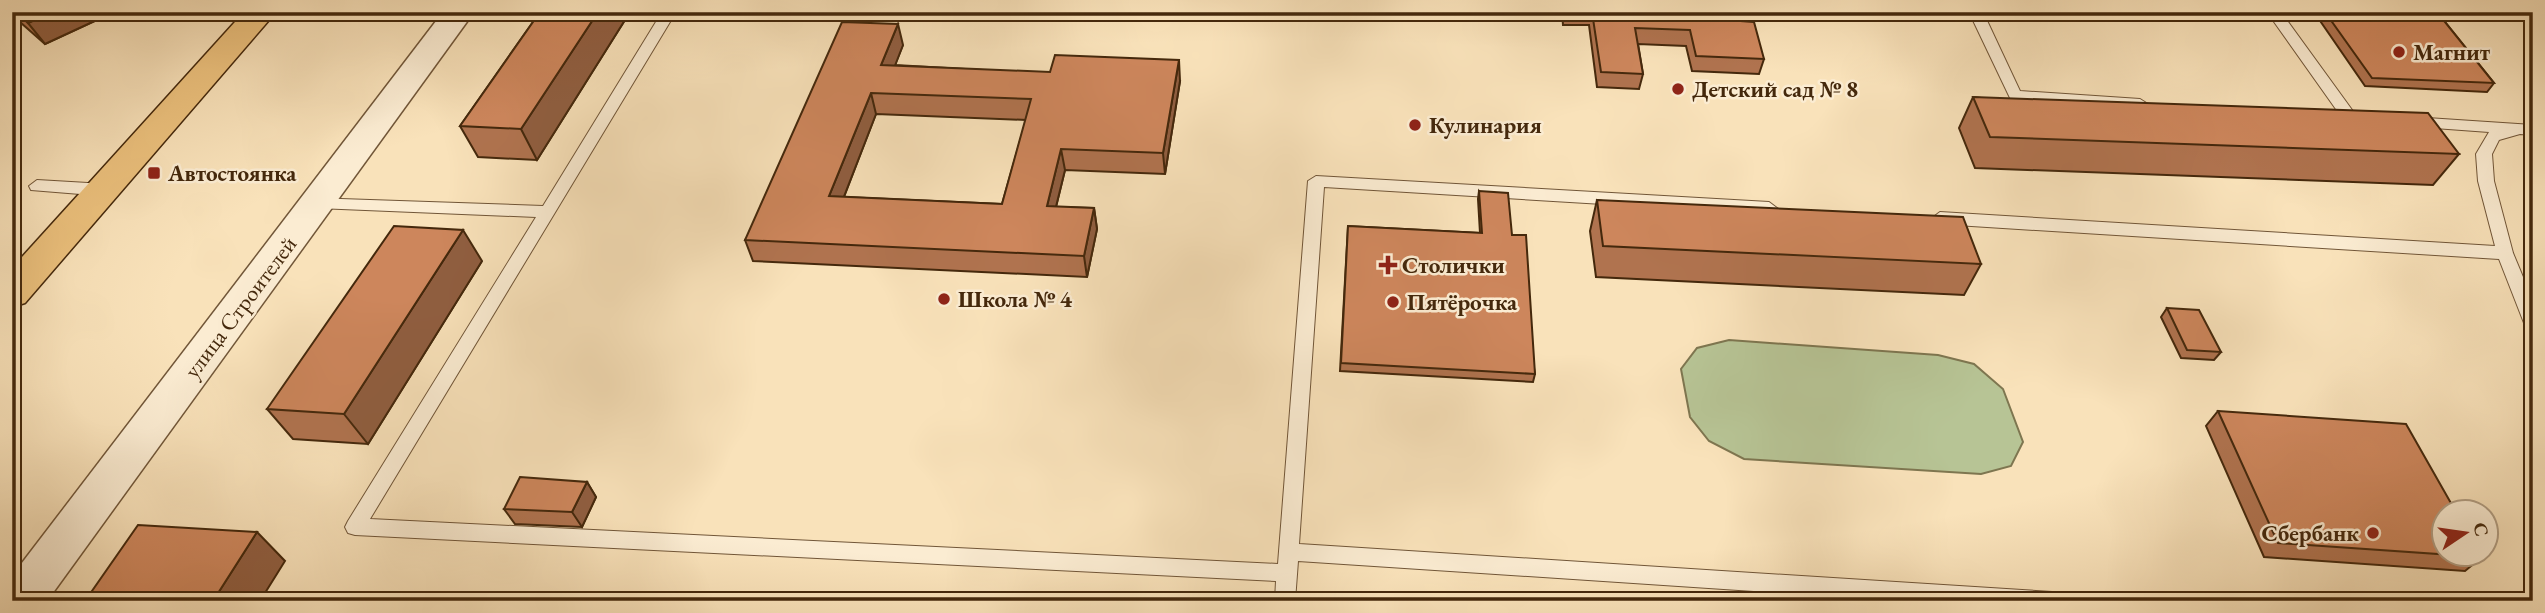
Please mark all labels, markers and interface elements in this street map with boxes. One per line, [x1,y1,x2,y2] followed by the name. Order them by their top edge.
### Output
[2413,37,2491,67] place label: Магнит
[2391,44,2407,60] marker: Магнит
[1692,74,1858,104] place label: Детский сад № 8
[1670,81,1686,97] marker: Детский сад № 8
[1429,110,1542,140] place label: Кулинария
[1407,117,1423,133] marker: Кулинария
[167,158,297,188] place label: Автостоянка
[146,165,162,181] marker: Автостоянка
[177,230,303,384] street label: улица Строителей
[1402,250,1505,280] place label: Столички
[1380,257,1396,273] marker: Столички
[958,284,1073,314] place label: Школа № 4
[1407,287,1518,317] place label: Пятёрочка
[936,291,952,307] marker: Школа № 4
[1385,294,1401,310] marker: Пятёрочка
[2430,498,2500,568] north arrow
[2261,518,2359,548] place label: Сбербанк
[2467,520,2495,539] text: С
[2365,525,2381,541] marker: Сбербанк

